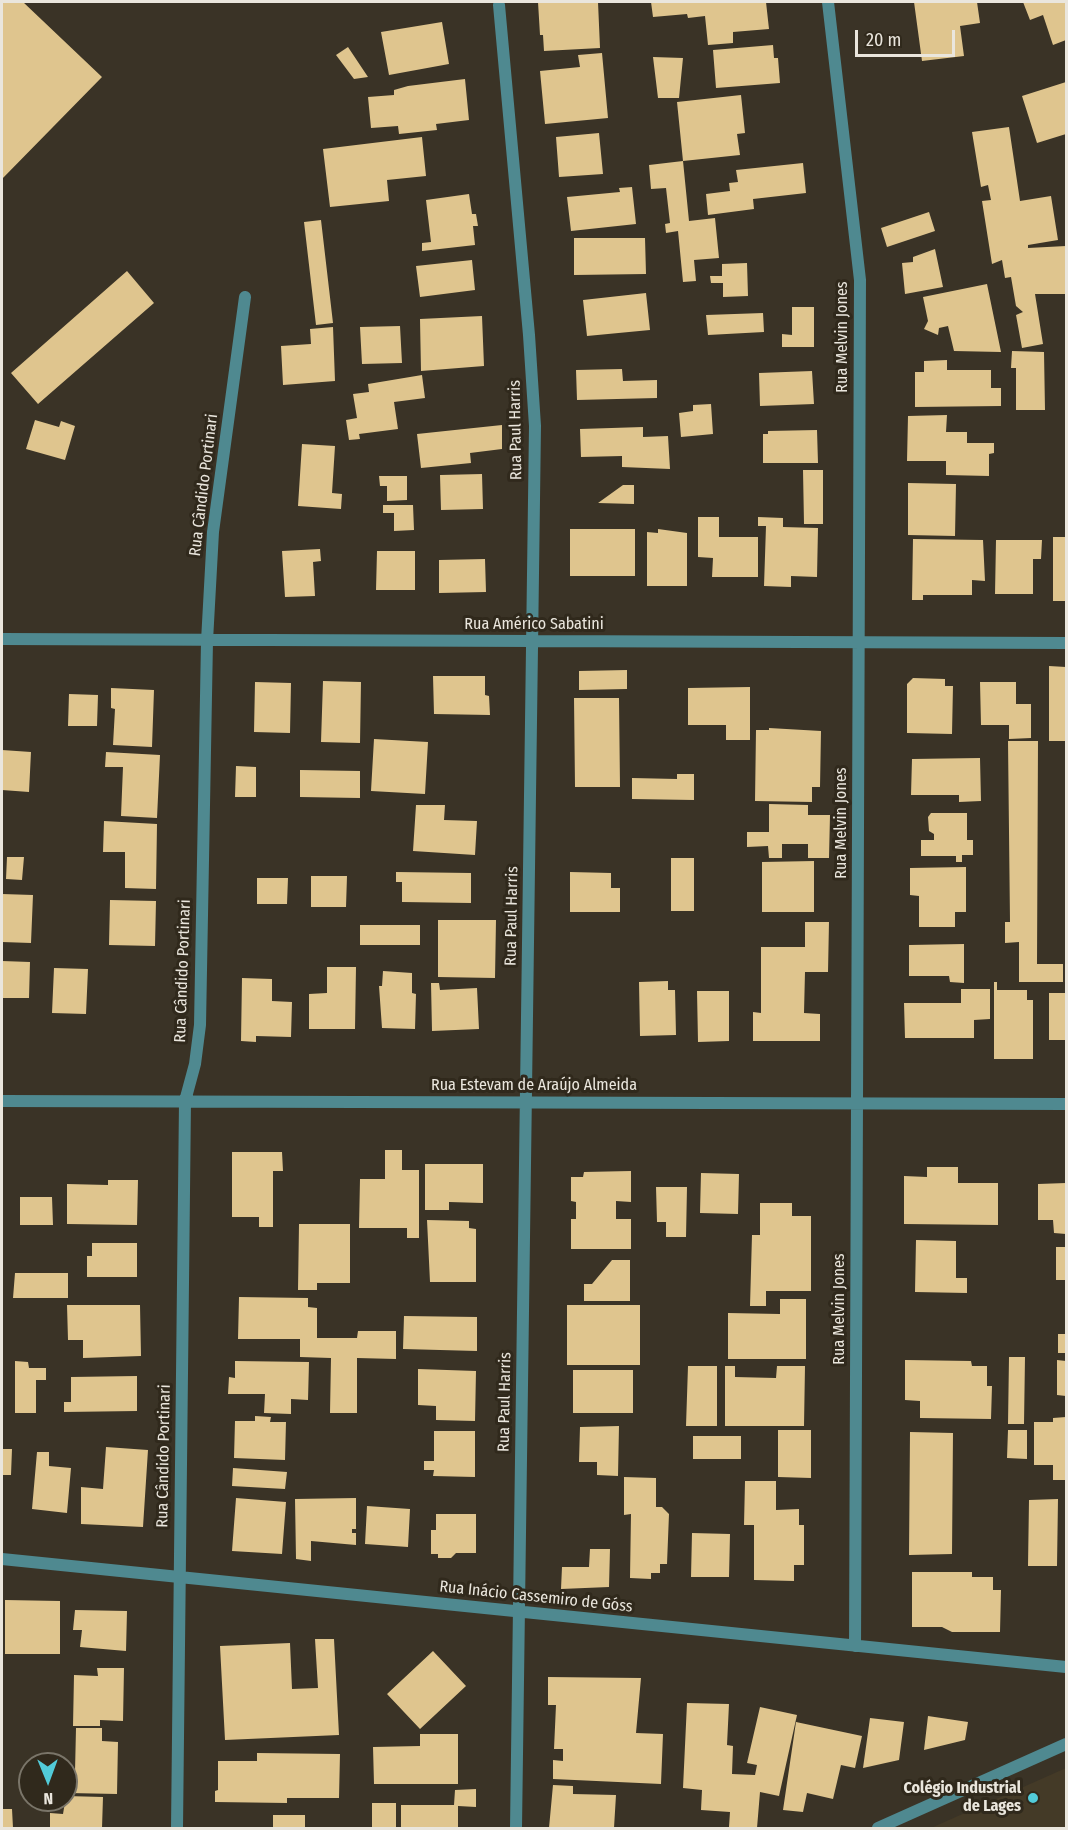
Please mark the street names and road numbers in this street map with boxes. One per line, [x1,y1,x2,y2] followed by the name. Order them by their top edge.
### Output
[833,281,853,393] street label: Rua Melvin Jones
[506,380,526,480] street label: Rua Paul Harris
[186,413,222,557] street label: Rua Cândido Portinari
[464,615,604,635] street label: Rua Américo Sabatini
[832,767,852,879] street label: Rua Melvin Jones
[502,866,522,966] street label: Rua Paul Harris
[171,899,195,1043] street label: Rua Cândido Portinari
[431,1076,637,1096] street label: Rua Estevam de Araújo Almeida
[830,1253,850,1365] street label: Rua Melvin Jones
[495,1352,515,1452] street label: Rua Paul Harris
[153,1384,175,1528] street label: Rua Cândido Portinari
[438,1577,634,1617] street label: Rua Inácio Cassemiro de Góss

